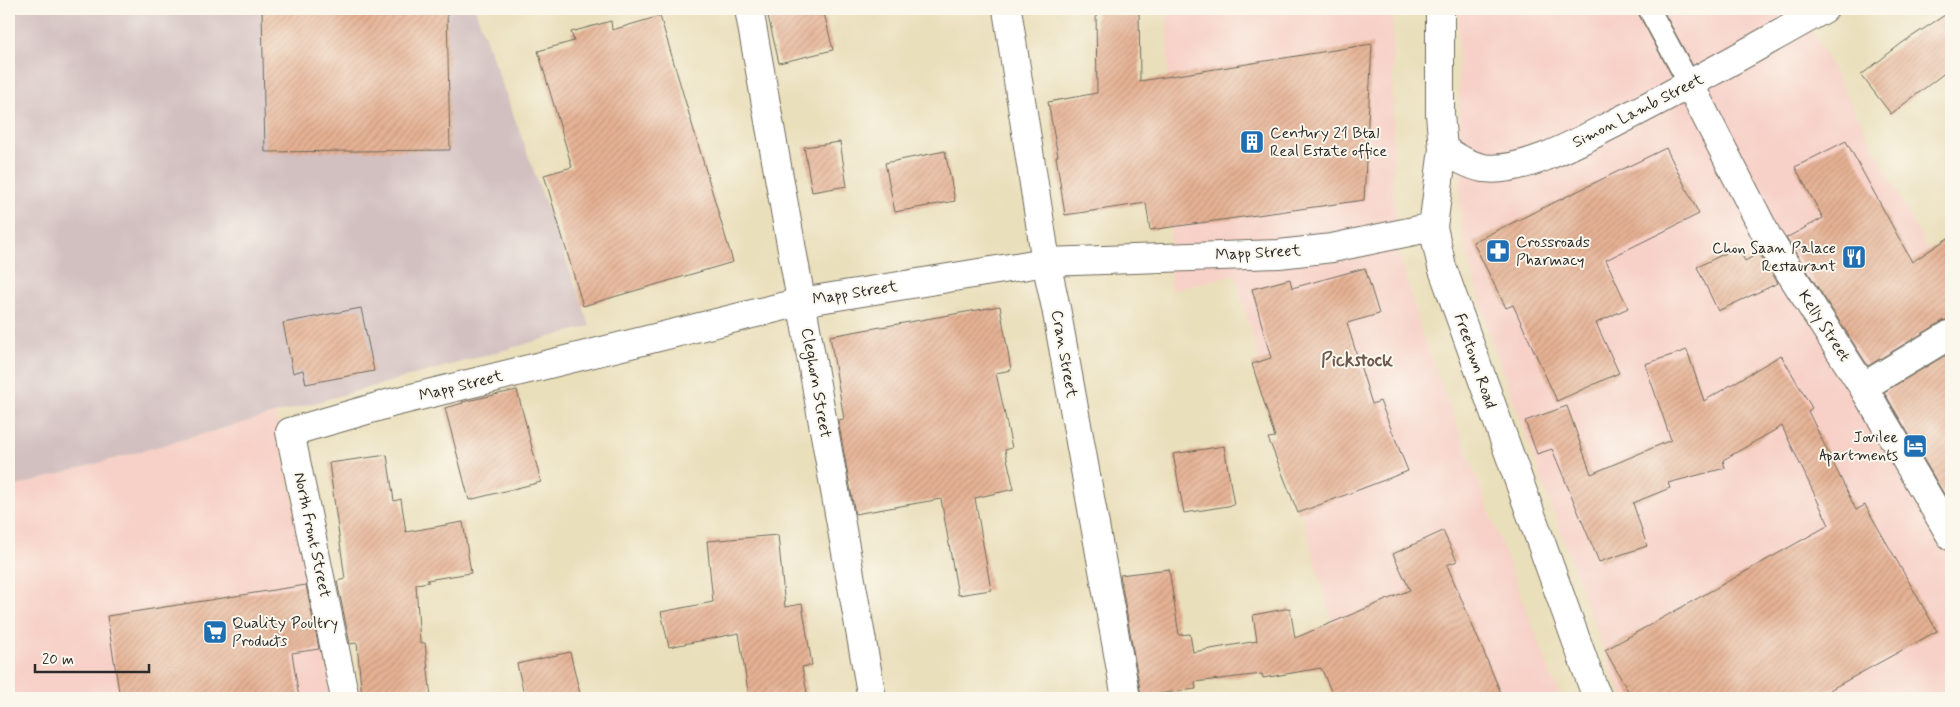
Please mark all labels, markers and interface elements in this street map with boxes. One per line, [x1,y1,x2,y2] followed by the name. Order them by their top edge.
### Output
[1569,69,1708,153] street label: Simon Lamb Street
[1270,123,1387,162] place label: Century 21 Btal Real Estate office
[1239,129,1265,155] building icon: Century 21 Btal Real Estate office
[1516,232,1590,271] place label: Crossroads Pharmacy
[1485,238,1511,264] pharmacy icon: Crossroads Pharmacy
[1712,238,1836,277] place label: Chon Saan Palace Restaurant
[1215,240,1302,266] street label: Mapp Street
[1841,244,1867,270] restaurant icon: Chon Saan Palace Restaurant
[811,276,900,310] street label: Mapp Street
[1793,286,1855,366] street label: Kelly Street
[1046,308,1082,400] street label: Cran Street
[1449,311,1501,411] street label: Freetown Road
[795,326,836,440] street label: Cleghorn Street
[1321,348,1393,373] district label: Pickstock
[417,365,506,407] street label: Mapp Street
[1819,427,1898,467] place label: Jovilee Apartments
[1902,433,1928,459] hotel icon: Jovilee Apartments
[288,470,336,600] street label: North Front Street
[232,613,338,652] place label: Quality Poultry Products
[202,619,228,645] supermarket icon: Quality Poultry Products
[35,642,149,674] scale bar
[42,650,74,670] text: 20 m

